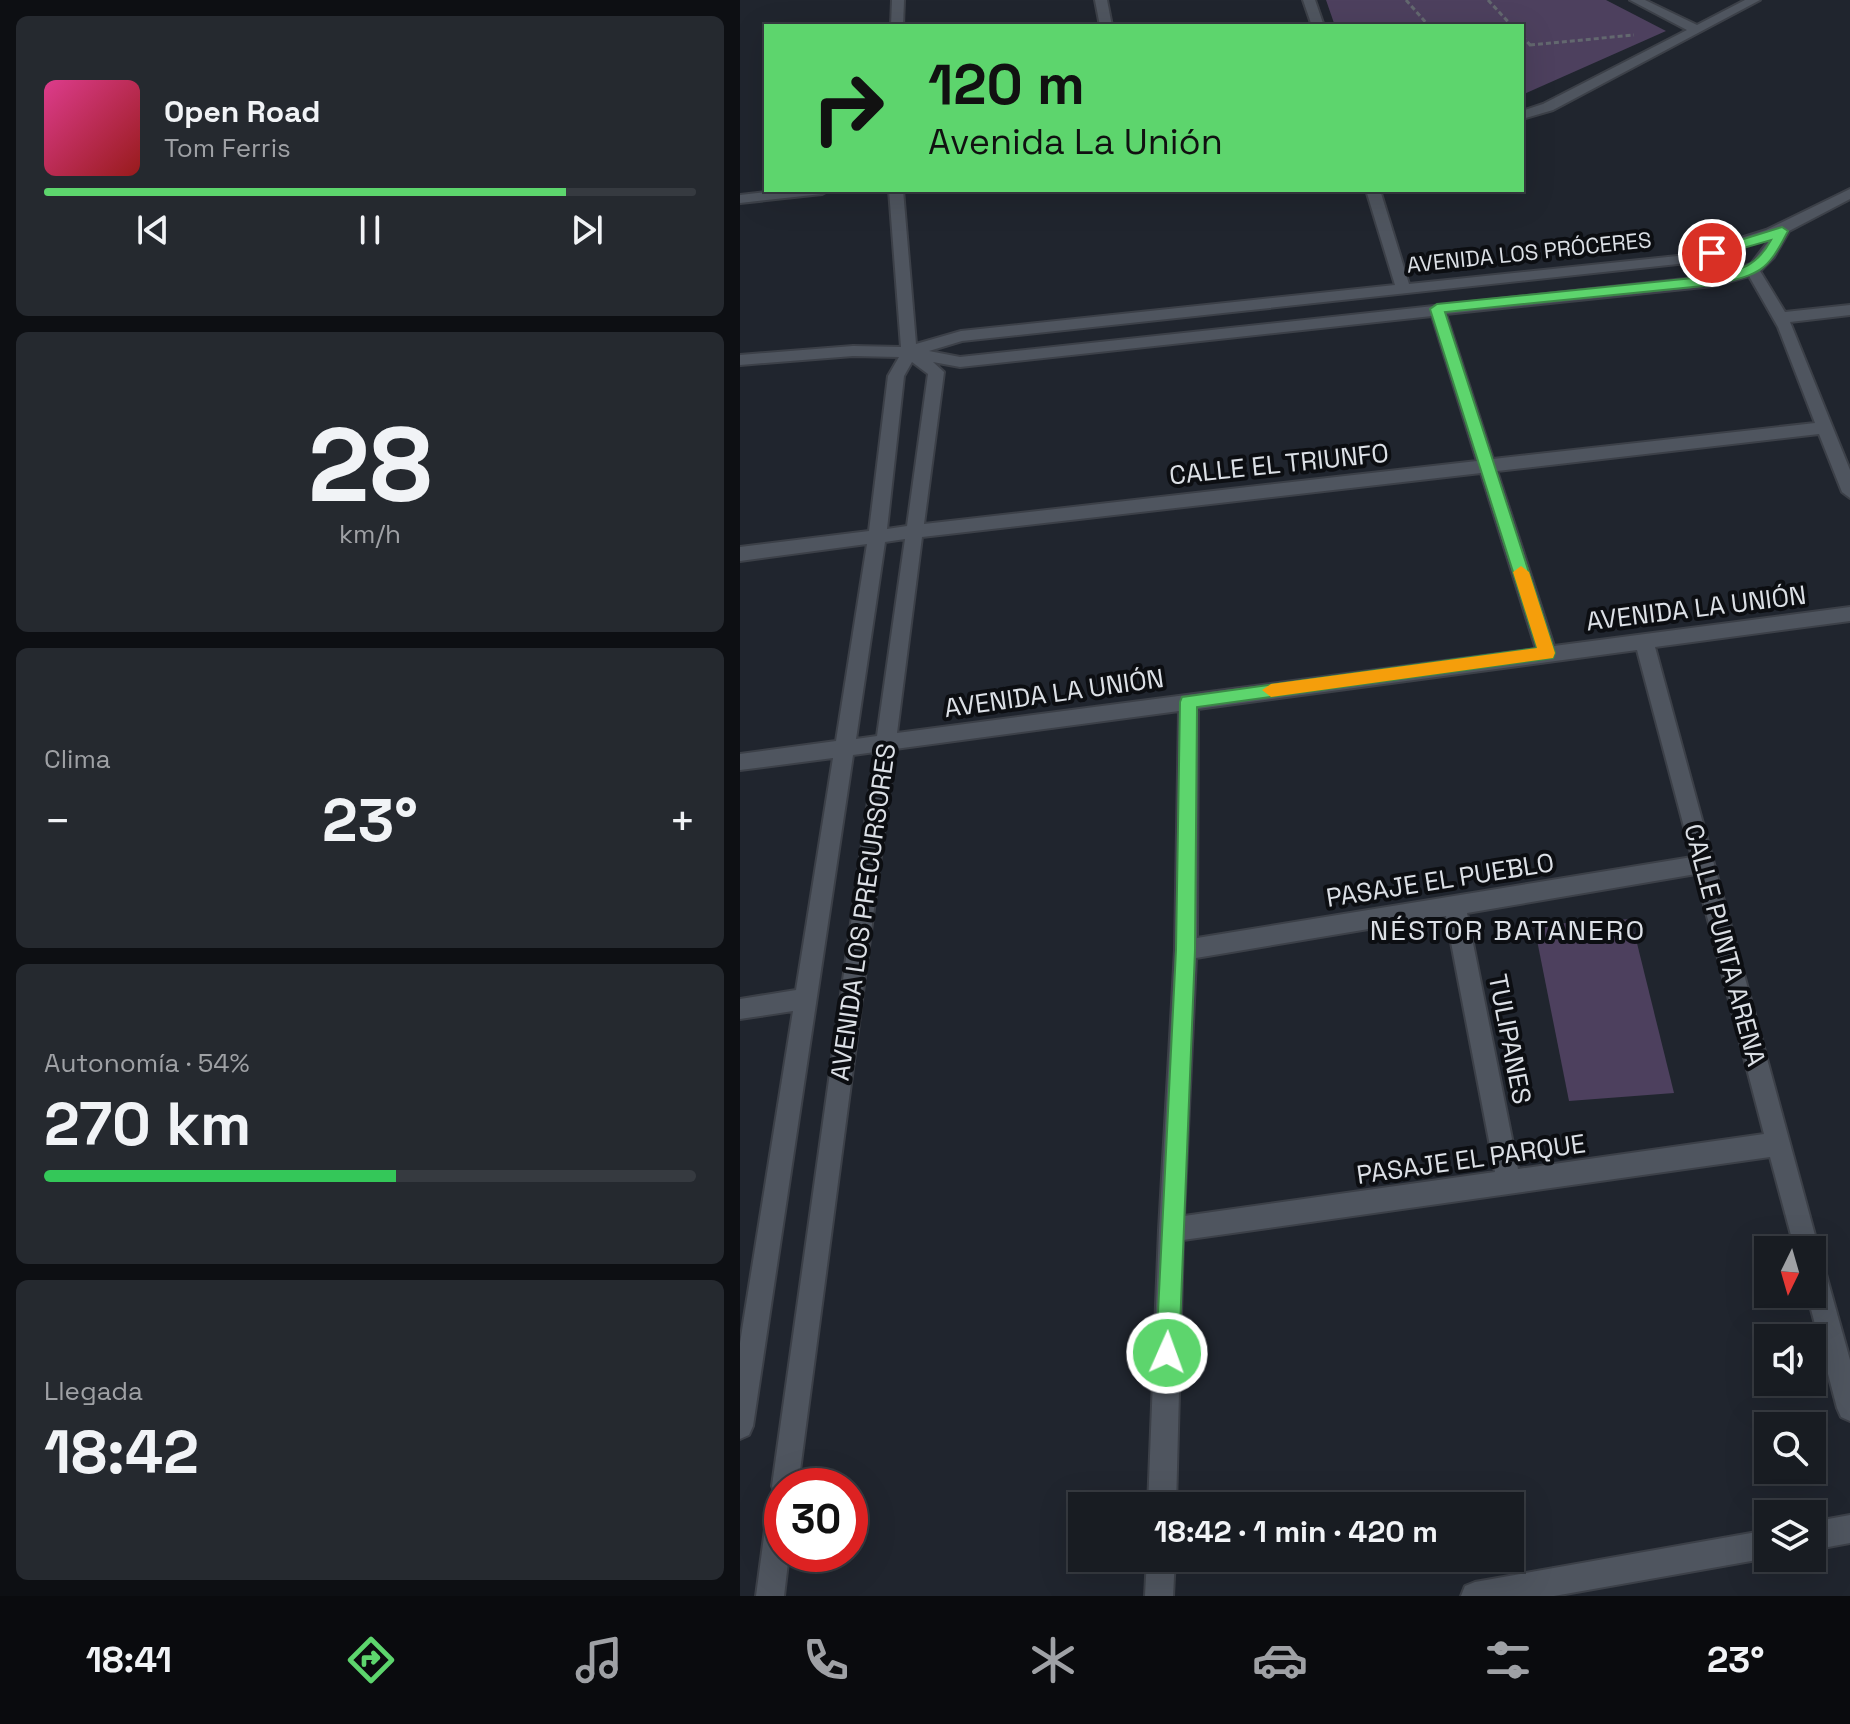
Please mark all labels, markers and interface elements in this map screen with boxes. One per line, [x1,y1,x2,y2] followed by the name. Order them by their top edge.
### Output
[928,49,1085,120] text: 120 m
[796,56,900,160] icon: right
[164,92,320,131] text: Open Road
[928,119,1223,165] text: Avenida La Unión
[164,131,291,165] text: Tom Ferris
[131,208,175,252] icon: previous
[348,208,392,252] icon: pause
[565,208,609,252] icon: next
[1678,219,1746,287] pin
[1405,225,1653,279] street label: AVENIDA LOS PRÓCERES
[1690,231,1734,275] icon: arrive
[308,399,432,531] text: 28
[1167,436,1391,492] street label: CALLE EL TRIUNFO
[339,517,401,551] text: km/h
[1584,578,1808,638] street label: AVENIDA LA UNIÓN
[942,661,1166,725] street label: AVENIDA LA UNIÓN
[822,741,904,1083] street label: AVENIDA LOS PRECURSORES
[44,742,111,776] text: Clima
[322,782,418,859] text: 23°
[44,793,71,849] text: −
[669,793,696,849] text: +
[1676,820,1774,1070] street label: CALLE PUNTA ARENA
[1324,845,1556,915] street label: PASAJE EL PUEBLO
[1370,912,1646,948] district label: NÉSTOR BATANERO
[1481,971,1539,1107] street label: TULIPANES
[44,1046,250,1080] text: Autonomía · 54%
[44,1086,251,1163] text: 270 km
[1354,1126,1588,1192] street label: PASAJE EL PARQUE
[1754,1236,1826,1308] north arrow
[1754,1236,1826,1572] map controls
[1125,1311,1209,1395] position arrow
[1754,1324,1826,1396] button: sound
[44,1374,143,1408] text: Llegada
[1754,1412,1826,1484] button: search
[44,1414,199,1491] text: 18:42
[764,1468,868,1572] speed limit sign: 30
[1754,1500,1826,1572] button: layers
[1154,1512,1438,1551] text: 18:42 · 1 min · 420 m
[343,1632,399,1688] icon: directions
[571,1632,627,1688] icon: music
[798,1632,854,1688] icon: phone
[1025,1632,1081,1688] icon: climate
[1252,1632,1308,1688] icon: car
[1480,1632,1536,1688] icon: filters
[86,1637,172,1683] text: 18:41
[1707,1637,1764,1683] text: 23°

